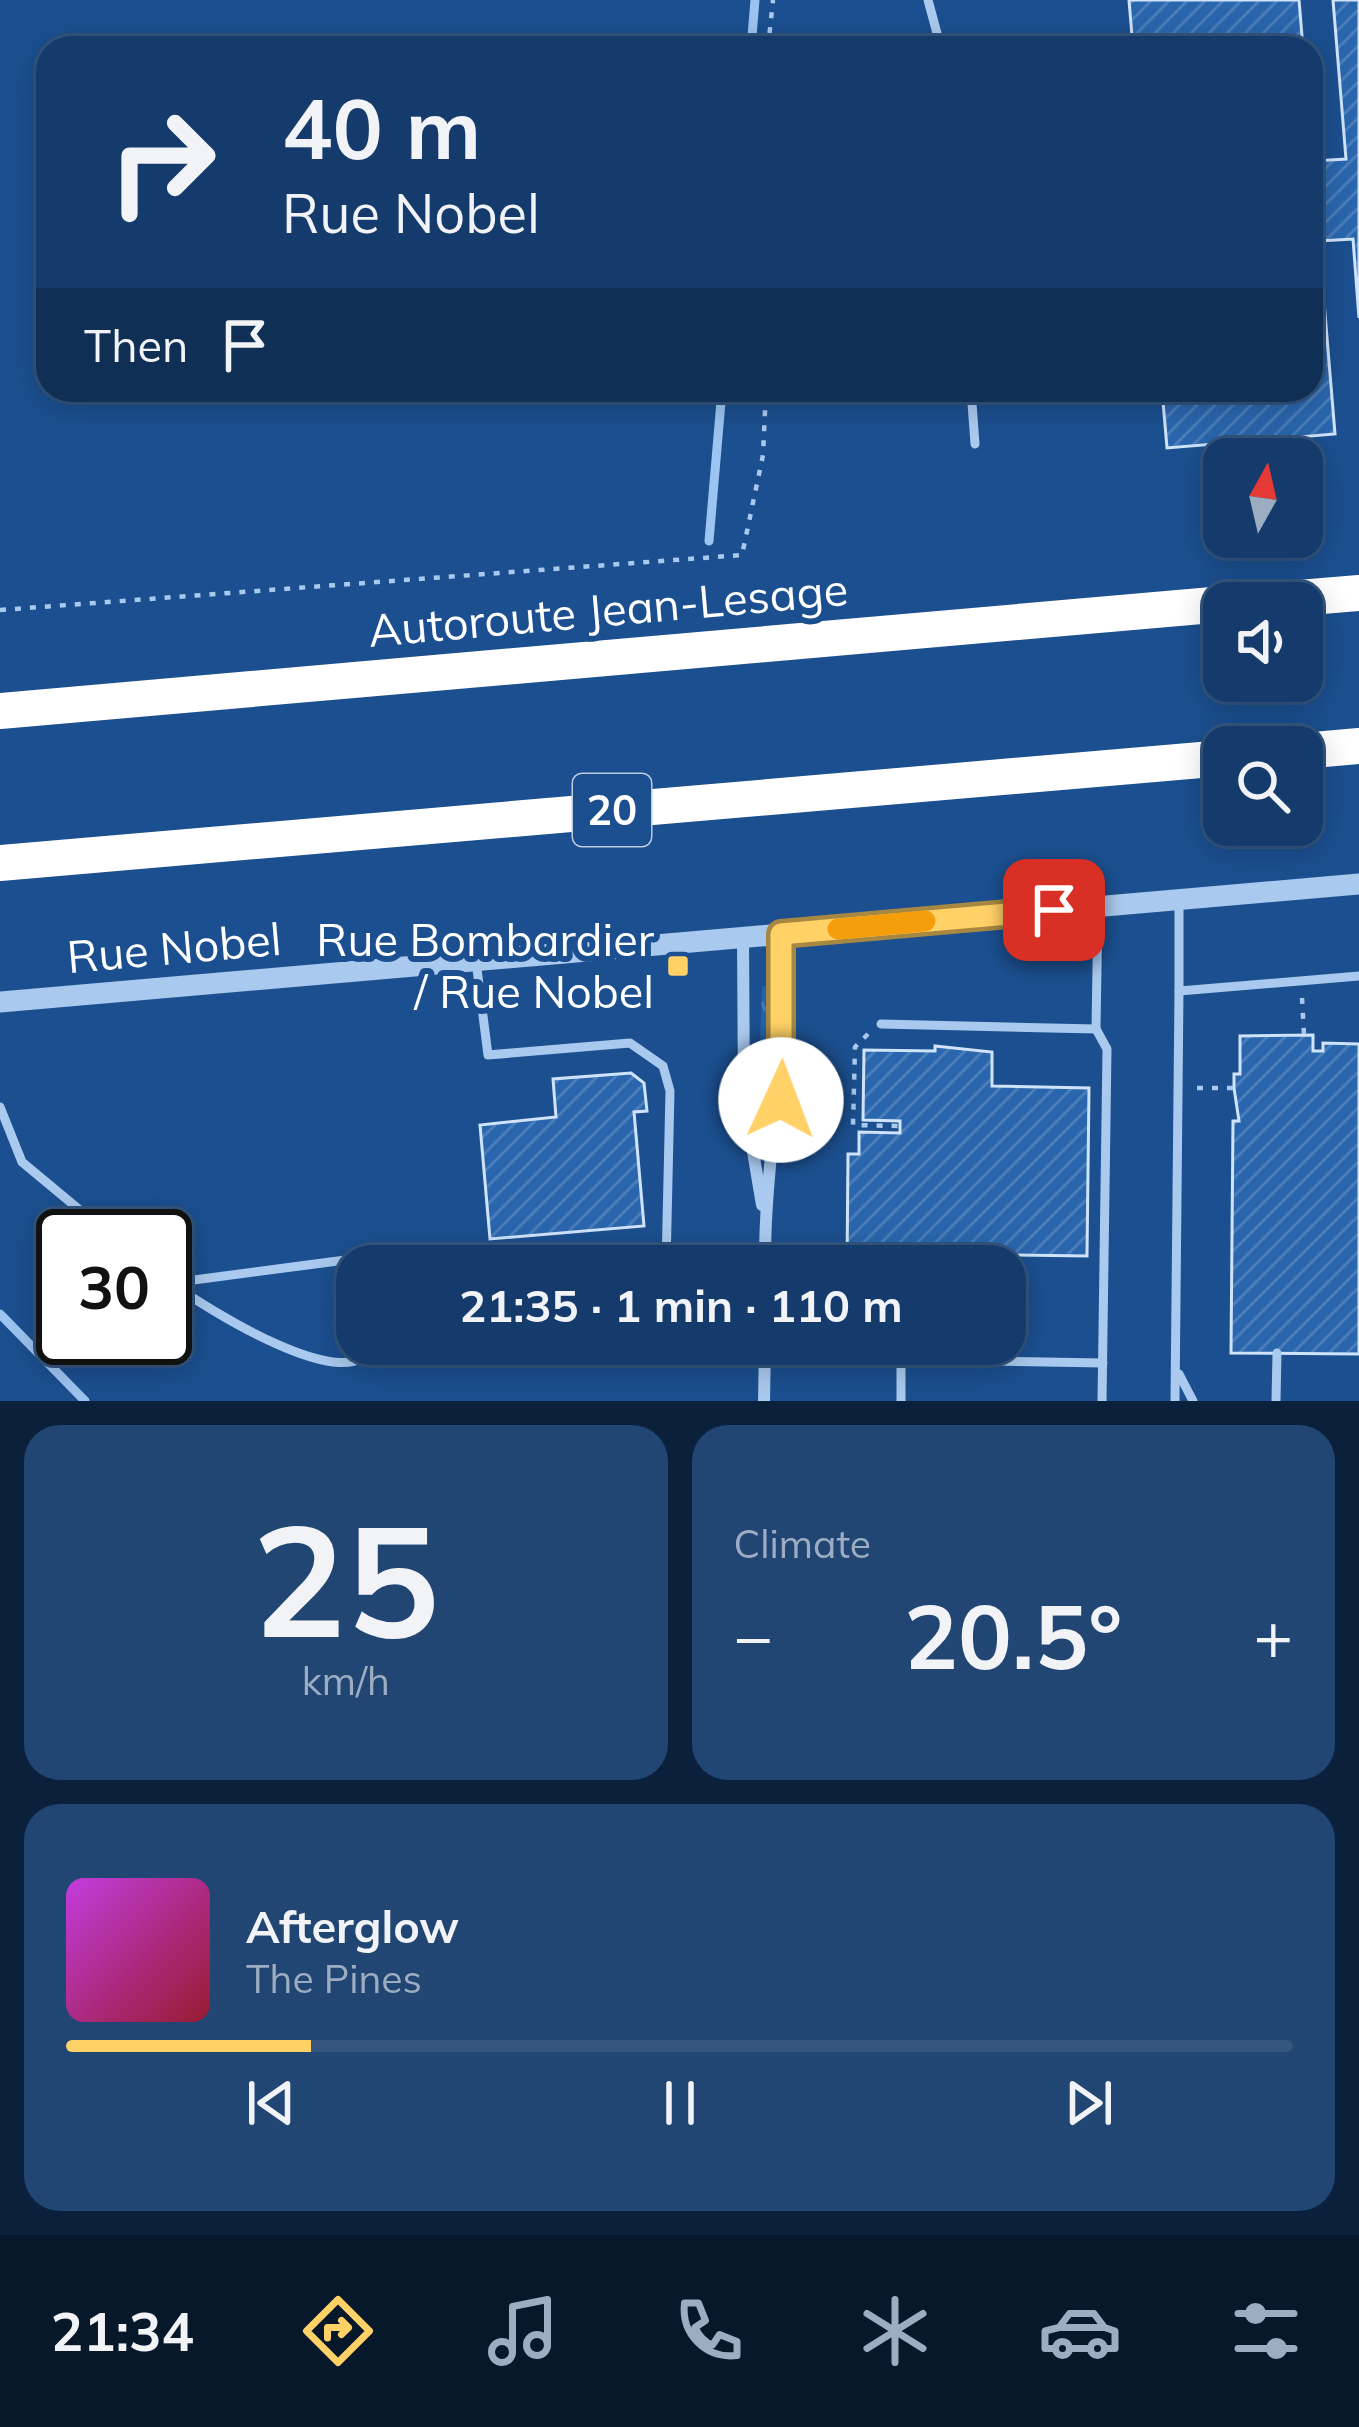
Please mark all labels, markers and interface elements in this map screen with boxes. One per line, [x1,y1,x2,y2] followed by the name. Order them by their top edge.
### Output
[282,75,481,180] text: 40 m
[84,84,240,240] icon: right
[282,179,540,247] text: Rue Nobel
[212,312,278,378] icon: arrive
[84,317,188,373] text: Then
[1203,438,1323,558] north arrow
[1203,438,1323,846] map controls
[366,560,850,658] street label: Autoroute Jean-Lesage
[1203,582,1323,702] button: sound
[1203,726,1323,846] button: search
[573,774,651,846] road number: 20
[1003,859,1105,961] pin
[1021,877,1087,943] icon: arrive
[64,910,283,984] street label: Rue Nobel
[316,911,655,1019] place label: Rue Bombardier / Rue Nobel
[665,953,691,979] marker: Rue Bombardier / Rue Nobel
[718,1037,844,1163] position arrow
[36,1209,192,1365] speed limit sign: 30
[459,1277,903,1333] text: 21:35 · 1 min · 110 m
[252,1480,439,1676] text: 25
[734,1519,871,1568] text: Climate
[904,1579,1122,1692] text: 20.5°
[734,1594,773,1677] text: −
[1253,1594,1293,1677] text: +
[302,1656,390,1705] text: km/h
[246,1898,459,1954] text: Afterglow
[246,1954,422,2003] text: The Pines
[238,2070,304,2136] icon: previous
[647,2070,713,2136] icon: pause
[1056,2070,1122,2136] icon: next
[296,2289,380,2373] icon: directions
[481,2289,565,2373] icon: music
[667,2289,751,2373] icon: phone
[853,2289,937,2373] icon: climate
[1038,2289,1122,2373] icon: car
[1224,2289,1308,2373] icon: filters
[51,2297,194,2365] text: 21:34

